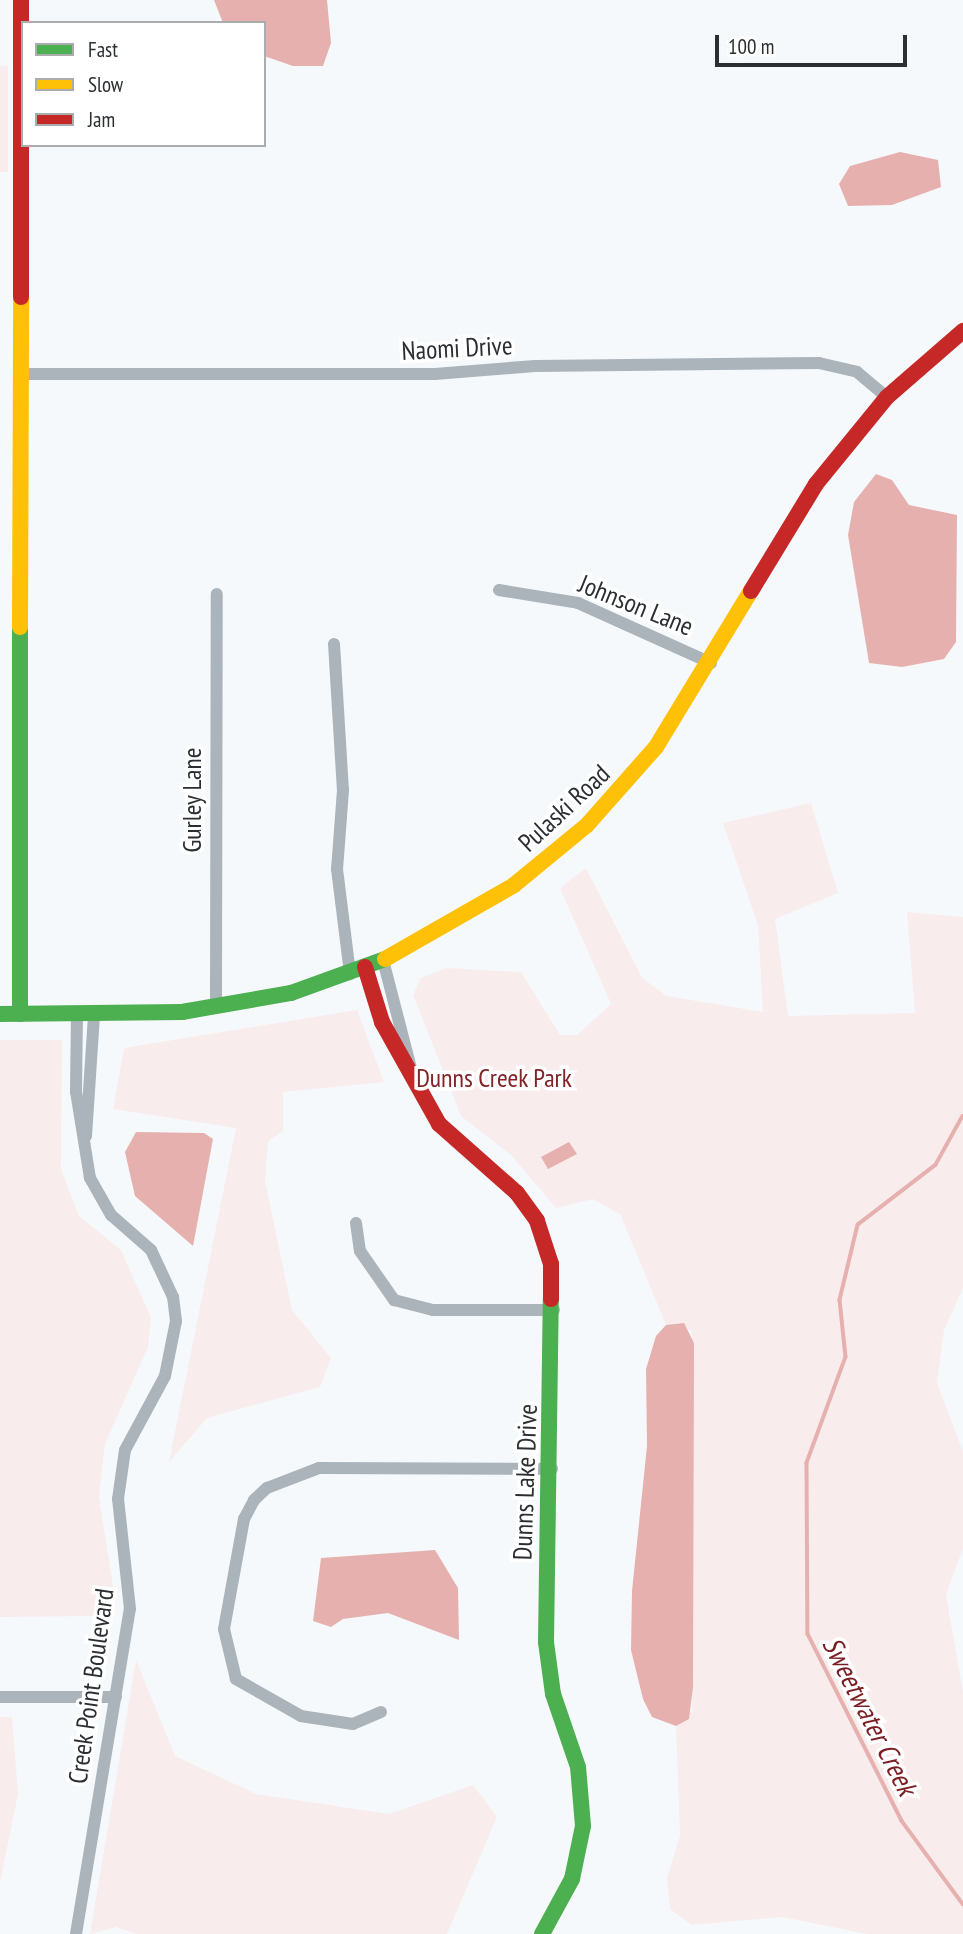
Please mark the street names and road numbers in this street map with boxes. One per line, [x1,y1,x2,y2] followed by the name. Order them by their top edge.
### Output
[401,330,513,366] street label: Naomi Drive
[574,568,698,642] street label: Johnson Lane
[176,747,208,853] street label: Gurley Lane
[512,758,616,858] street label: Pulaski Road
[507,1403,543,1561] street label: Dunns Lake Drive
[62,1586,120,1786] street label: Creek Point Boulevard

